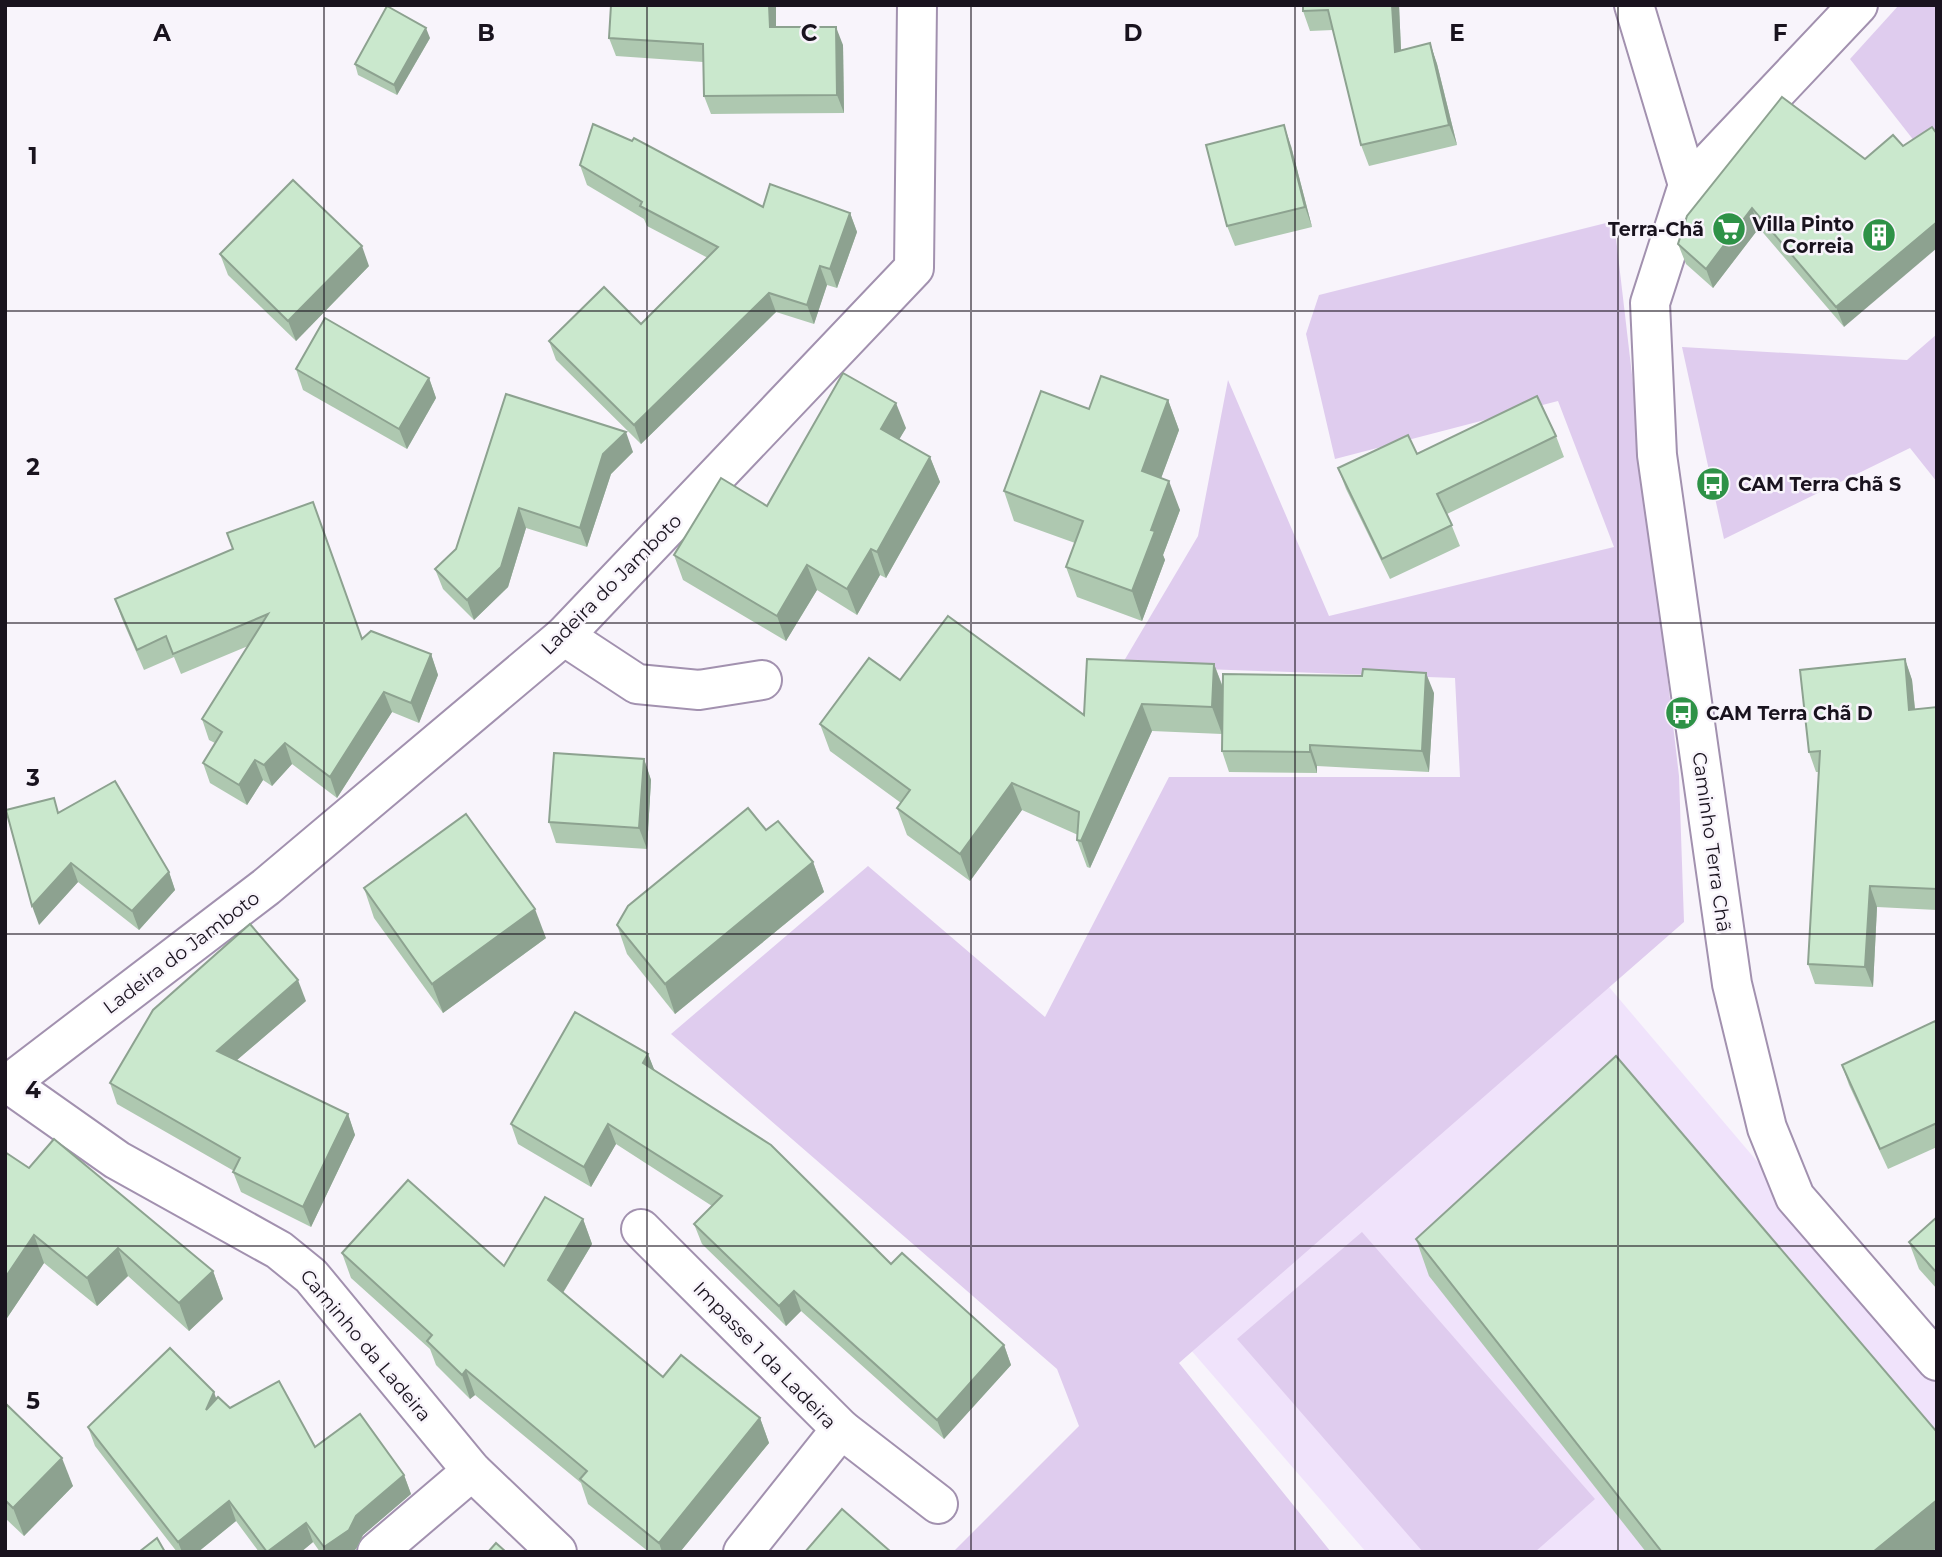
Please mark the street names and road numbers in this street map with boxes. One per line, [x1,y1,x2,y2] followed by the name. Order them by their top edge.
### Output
[536,509,687,660] street label: Ladeira do Jamboto
[1687,750,1736,934] street label: Caminho Terra Chã
[99,886,264,1019] street label: Ladeira do Jamboto
[295,1265,436,1426] street label: Caminho da Ladeira
[688,1277,841,1434] street label: Impasse 1 da Ladeira

